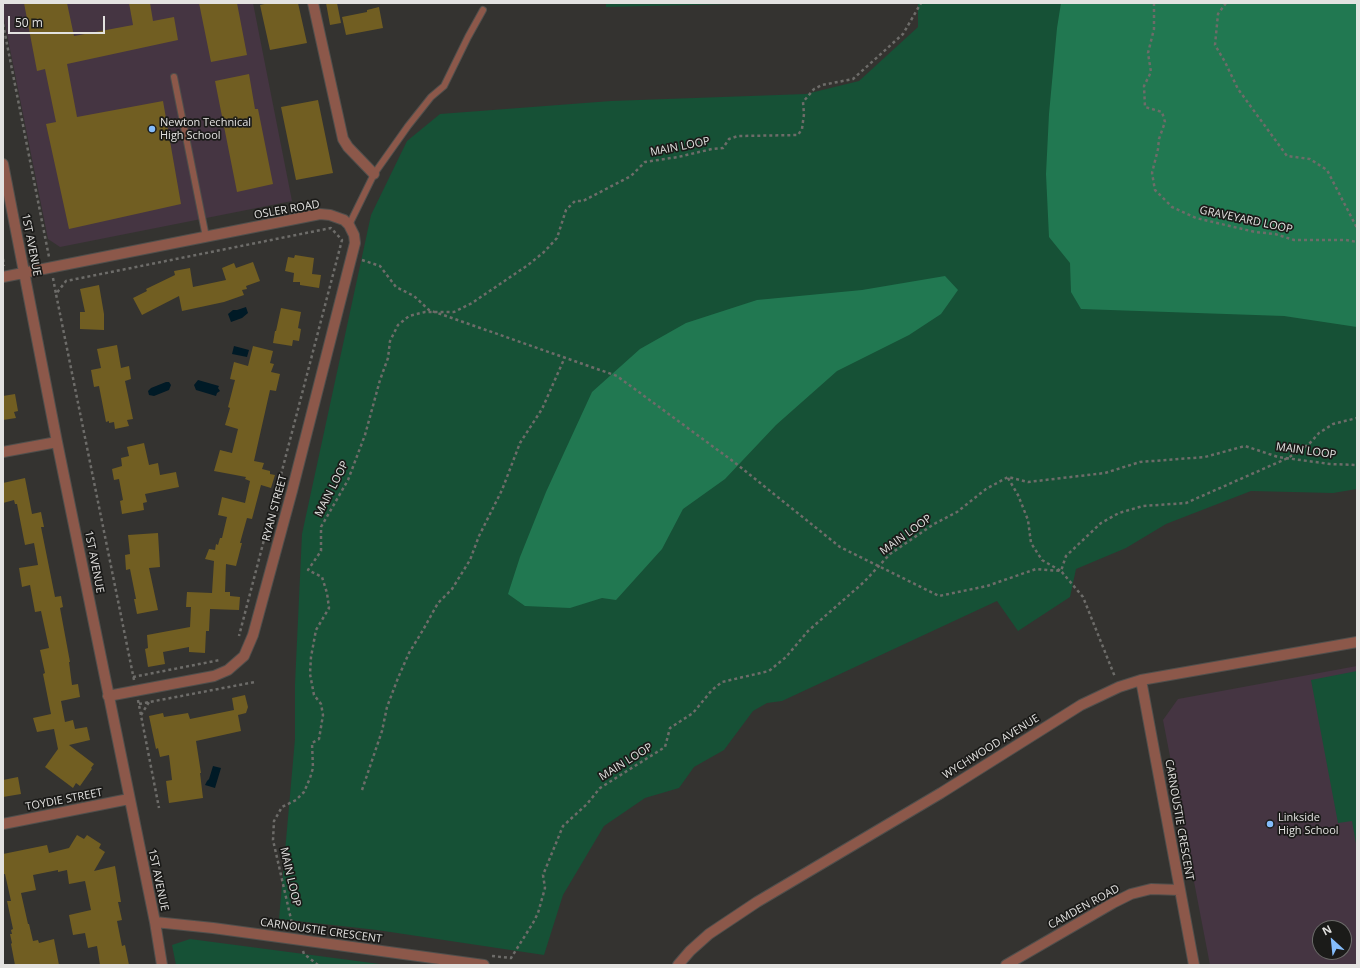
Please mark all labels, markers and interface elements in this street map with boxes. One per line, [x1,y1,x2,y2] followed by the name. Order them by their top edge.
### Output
[10,8,107,34] scale bar
[15,14,43,31] text: 50 m
[160,116,251,142] place label: Newton Technical High School
[147,124,157,134] marker: Newton Technical High School
[649,135,711,159] street label: MAIN LOOP
[253,198,321,222] street label: OSLER ROAD
[1198,204,1294,236] street label: GRAVEYARD LOOP
[18,213,44,277] street label: 1ST AVENUE
[1275,440,1337,462] street label: MAIN LOOP
[312,459,352,519] street label: MAIN LOOP
[260,473,290,543] street label: RYAN STREET
[878,512,934,558] street label: MAIN LOOP
[81,530,107,594] street label: 1ST AVENUE
[940,712,1042,782] street label: WYCHWOOD AVENUE
[597,740,655,784] street label: MAIN LOOP
[1162,758,1196,882] street label: CARNOUSTIE CRESCENT
[24,786,104,814] street label: TOYDIE STREET
[1278,811,1339,837] place label: Linkside High School
[1265,819,1275,829] marker: Linkside High School
[277,846,303,908] street label: MAIN LOOP
[145,848,171,912] street label: 1ST AVENUE
[1046,882,1122,932] street label: CAMDEN ROAD
[259,916,383,946] street label: CARNOUSTIE CRESCENT
[1312,920,1352,960] north arrow
[1319,921,1334,938] text: N

